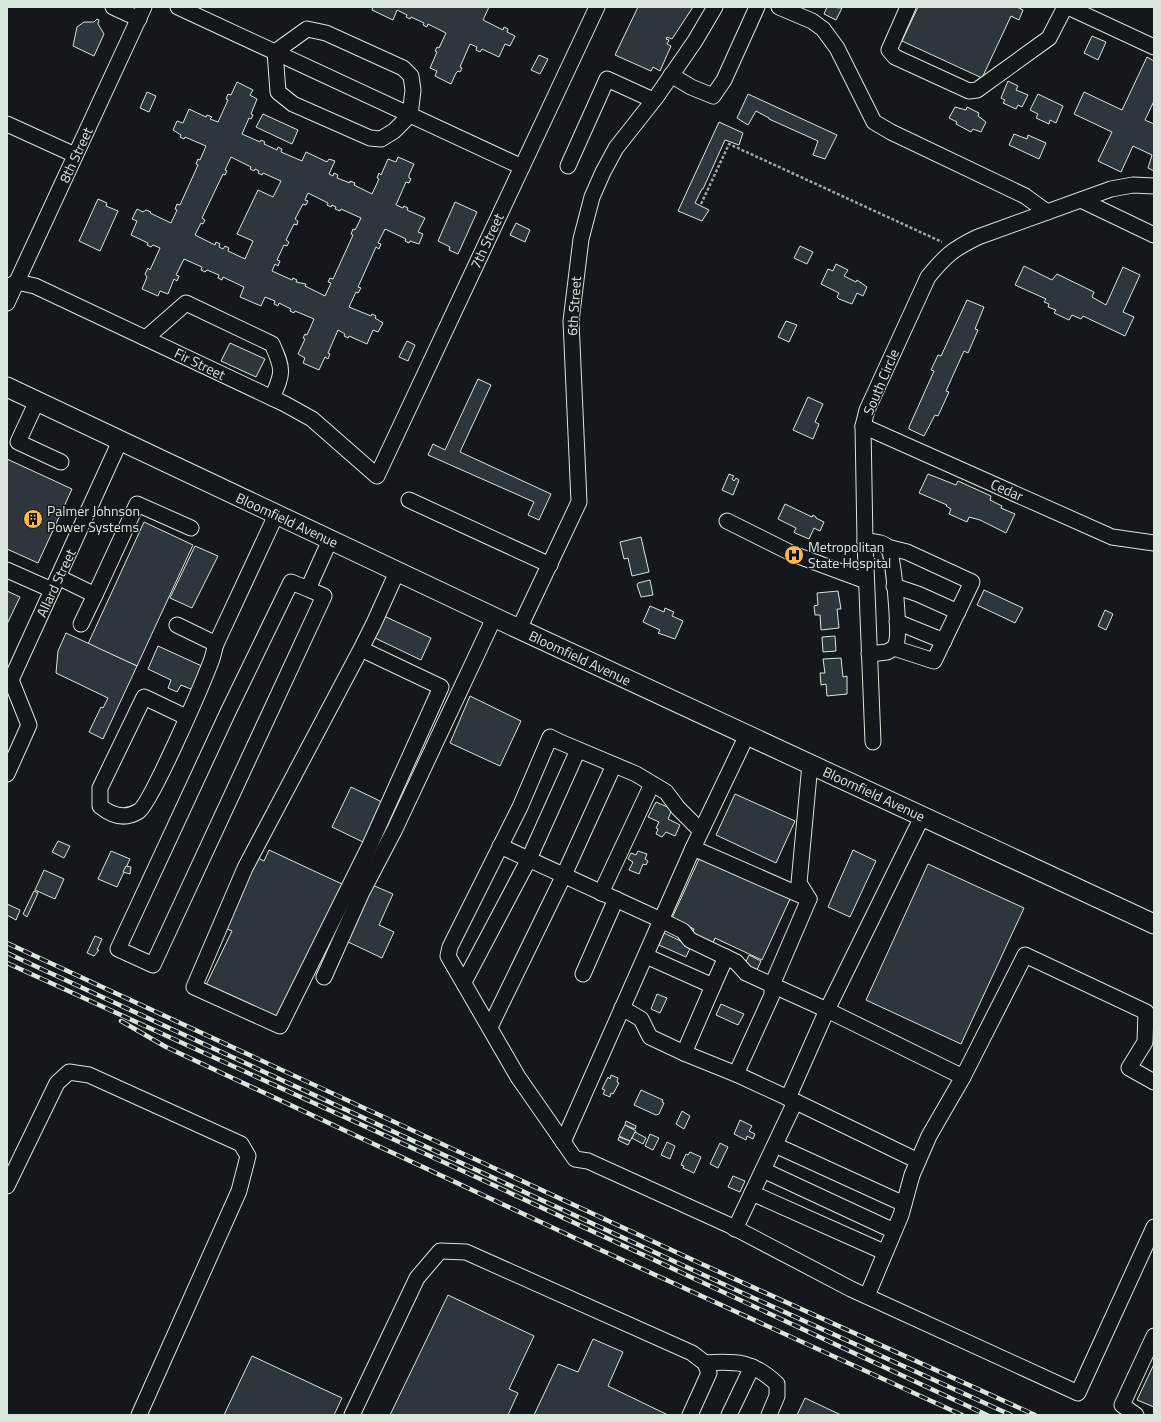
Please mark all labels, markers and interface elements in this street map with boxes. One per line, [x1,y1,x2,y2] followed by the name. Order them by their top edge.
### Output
[53,123,98,186] street label: 8th Street
[464,209,509,272] street label: 7th Street
[561,276,586,336] street label: 6th Street
[171,342,229,385] street label: Fir Street
[857,346,904,418] street label: South Circle
[987,473,1027,506] street label: Cedar
[233,487,342,552] street label: Bloomfield Avenue
[47,500,140,537] place label: Palmer Johnson Power Systems
[22,508,44,530] building icon: Palmer Johnson Power Systems
[808,536,891,573] place label: Metropolitan State Hospital
[783,544,805,566] hospital icon: Metropolitan State Hospital
[31,545,81,620] street label: Allard Street
[526,625,635,690] street label: Bloomfield Avenue
[820,761,929,826] street label: Bloomfield Avenue

